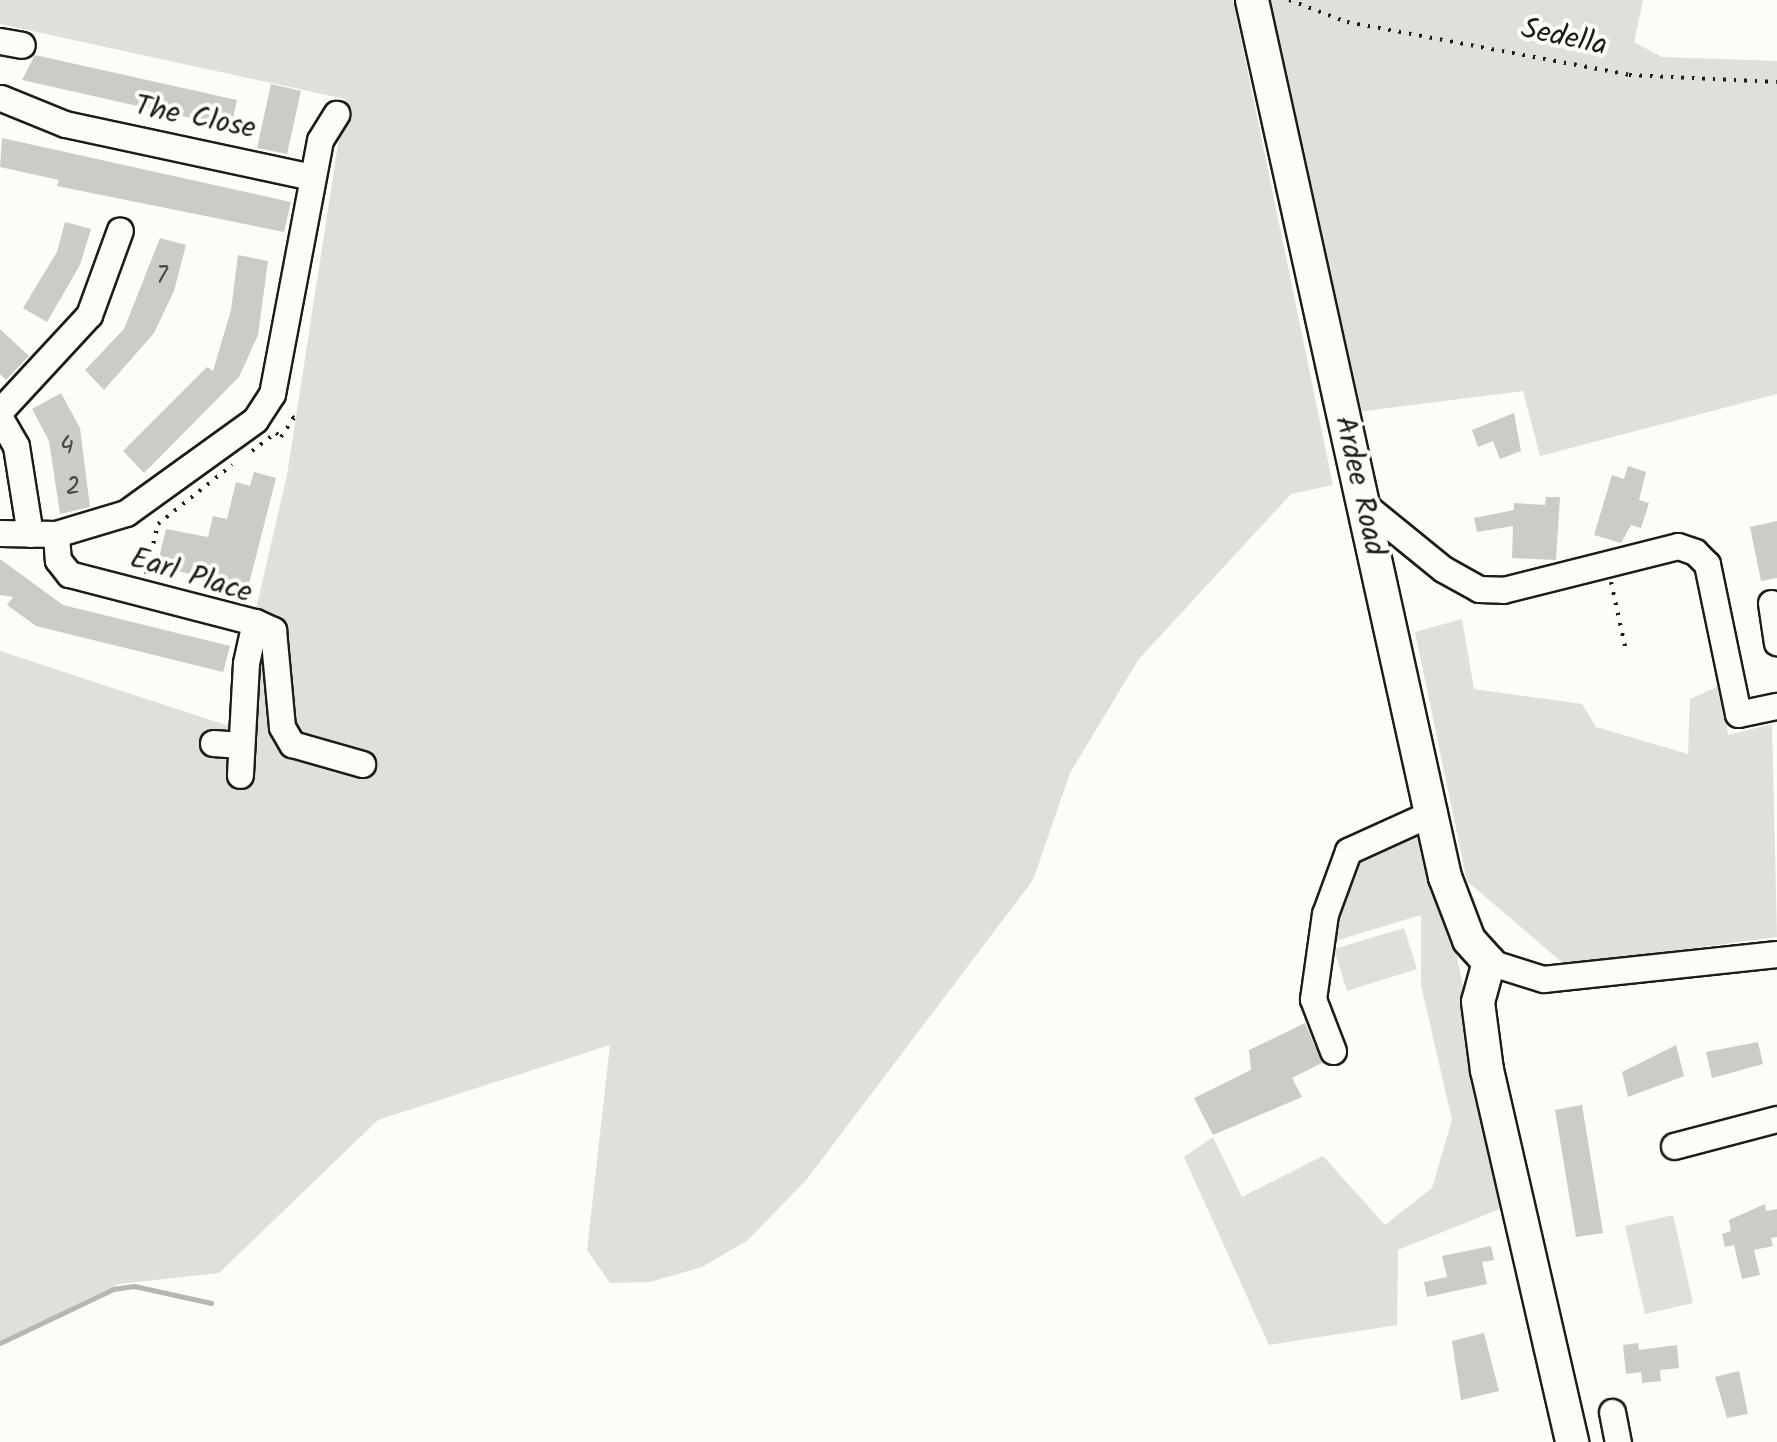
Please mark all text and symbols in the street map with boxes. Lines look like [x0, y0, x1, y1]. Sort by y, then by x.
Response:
street label: Sedella [1518, 11, 1610, 65]
street label: The Close [131, 89, 259, 147]
house number: 7 [156, 261, 168, 291]
street label: Ardee Road [1325, 413, 1393, 559]
house number: 4 [60, 431, 74, 461]
house number: 2 [66, 472, 80, 502]
street label: Earl Place [126, 540, 256, 612]

